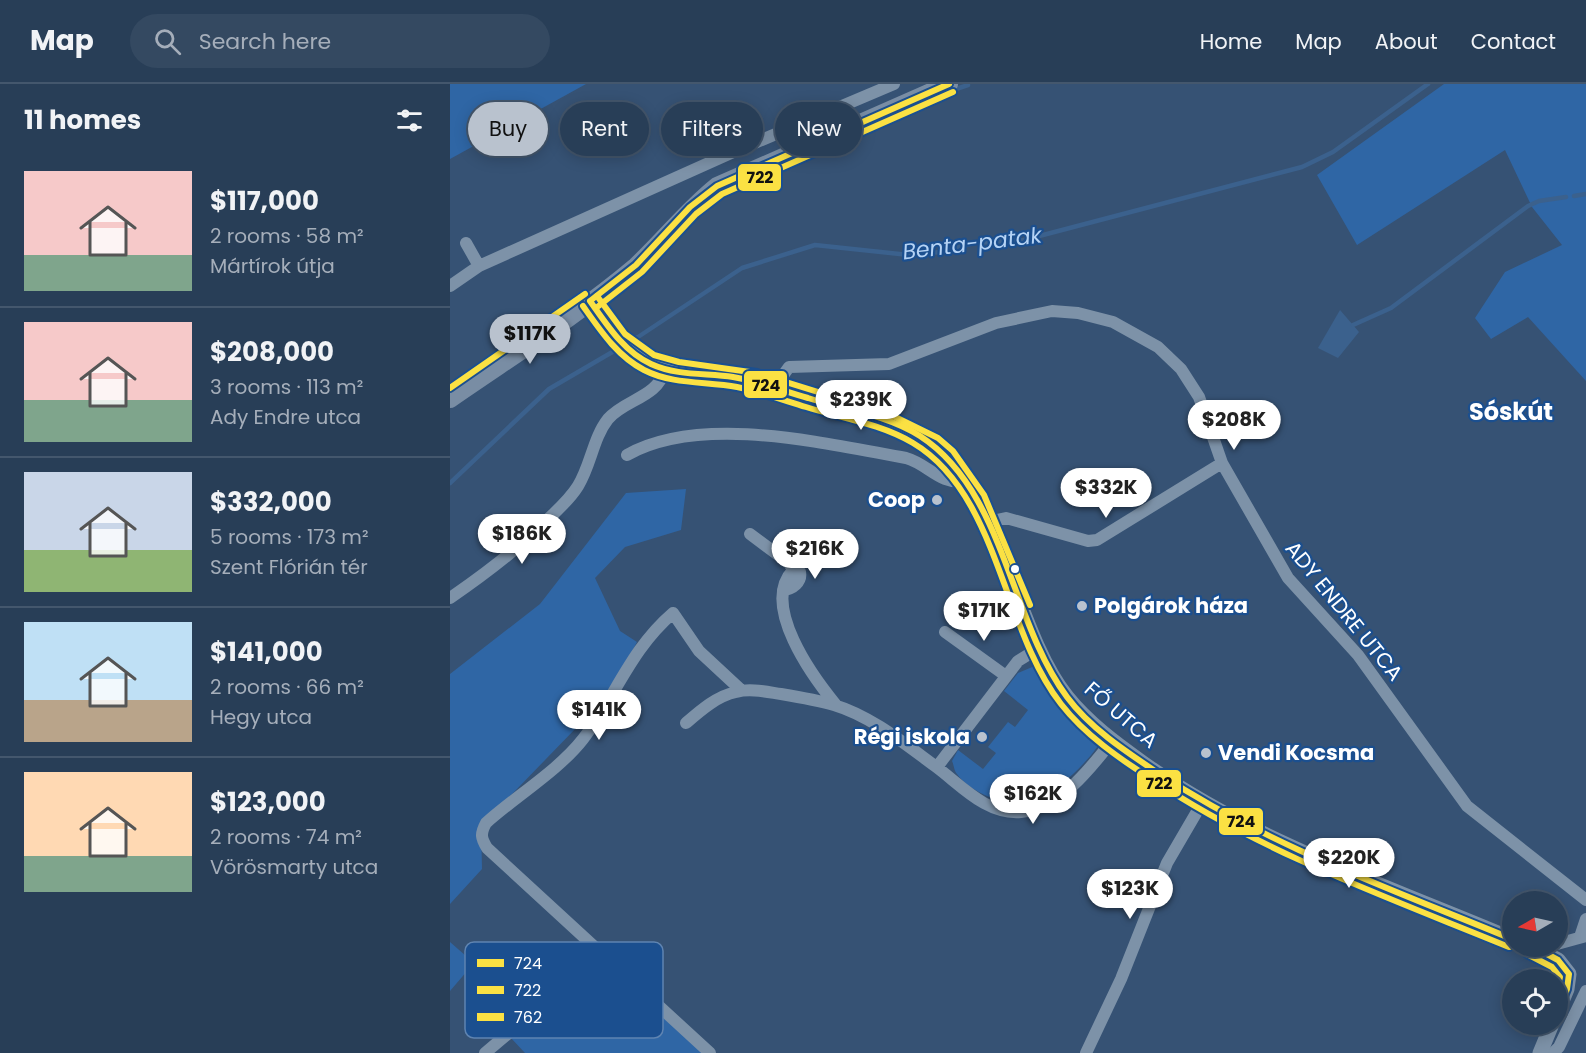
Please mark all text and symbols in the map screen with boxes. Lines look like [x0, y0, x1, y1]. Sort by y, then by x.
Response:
search box [130, 14, 550, 68]
text: Map [30, 21, 94, 60]
icon: search [151, 25, 184, 58]
text: Search here [199, 26, 331, 57]
text: Home [1200, 27, 1262, 56]
text: Map [1295, 27, 1342, 56]
text: About [1375, 27, 1438, 56]
text: Contact [1471, 27, 1556, 56]
text: 11 homes [24, 102, 141, 138]
chip: Buy [468, 102, 548, 156]
chip: Rent [560, 102, 649, 156]
chip: Filters [661, 102, 763, 156]
chip: New [775, 102, 862, 156]
icon: filters [393, 104, 426, 137]
line badge: 722 [737, 163, 782, 192]
text: 722 [747, 166, 773, 189]
text: $117,000 [210, 183, 319, 219]
icon: home [72, 195, 144, 267]
water label: Benta-patak [901, 219, 1045, 267]
text: 2 rooms · 58 m² [210, 222, 364, 250]
text: Mártírok útja [210, 252, 335, 280]
pin: $117K [488, 314, 572, 365]
text: $117K [504, 319, 556, 347]
text: $208,000 [210, 334, 334, 370]
icon: home [72, 346, 144, 418]
line badge: 724 [743, 370, 788, 399]
text: 3 rooms · 113 m² [210, 373, 363, 401]
text: 724 [752, 374, 780, 397]
pin: $239K [819, 380, 903, 431]
text: $239K [830, 385, 892, 413]
district label: Sóskút [1469, 395, 1553, 428]
pin: $208K [1192, 400, 1276, 451]
text: Ady Endre utca [210, 403, 361, 431]
text: $208K [1202, 405, 1266, 433]
pin: $332K [1064, 468, 1148, 519]
text: $332K [1075, 473, 1137, 501]
text: $332,000 [210, 484, 332, 520]
place label: Coop [868, 485, 925, 514]
marker: Coop [930, 493, 944, 507]
icon: home [72, 496, 144, 568]
pin: $186K [480, 514, 564, 565]
text: $186K [492, 519, 552, 547]
text: 5 rooms · 173 m² [210, 523, 369, 551]
pin: $216K [773, 529, 857, 580]
text: $216K [786, 534, 844, 562]
street label: ADY ENDRE UTCA [1279, 535, 1410, 687]
text: Szent Flórián tér [210, 553, 368, 581]
unlabelled marker [1009, 563, 1021, 575]
pin: $171K [942, 591, 1026, 642]
place label: Polgárok háza [1094, 591, 1248, 620]
text: $171K [958, 596, 1010, 624]
marker: Polgárok háza [1075, 599, 1089, 613]
text: $141,000 [210, 634, 323, 670]
icon: home [72, 646, 144, 718]
text: 2 rooms · 66 m² [210, 673, 364, 701]
street label: FŐ UTCA [1078, 675, 1164, 755]
pin: $141K [557, 690, 641, 741]
text: $141K [571, 695, 627, 723]
text: Hegy utca [210, 703, 312, 731]
place label: Régi iskola [854, 722, 970, 751]
marker: Régi iskola [975, 730, 989, 744]
place label: Vendi Kocsma [1218, 738, 1374, 767]
marker: Vendi Kocsma [1199, 746, 1213, 760]
line badge: 722 [1136, 769, 1182, 798]
text: 722 [1146, 772, 1172, 795]
pin: $162K [991, 774, 1075, 825]
text: $162K [1004, 779, 1062, 807]
text: $123,000 [210, 784, 326, 820]
icon: home [72, 796, 144, 868]
line badge: 724 [1218, 807, 1264, 836]
text: 724 [1227, 810, 1255, 833]
text: 2 rooms · 74 m² [210, 823, 362, 851]
pin: $220K [1307, 838, 1391, 889]
text: $220K [1318, 843, 1380, 871]
text: Vörösmarty utca [210, 853, 378, 881]
pin: $123K [1088, 869, 1172, 920]
text: $123K [1101, 874, 1159, 902]
north arrow [1502, 891, 1568, 957]
map controls [1502, 891, 1568, 1035]
legend [465, 942, 663, 1038]
text: 724 [514, 952, 542, 975]
button: locate [1502, 969, 1568, 1035]
text: 722 [514, 979, 541, 1002]
text: 762 [514, 1006, 542, 1029]

